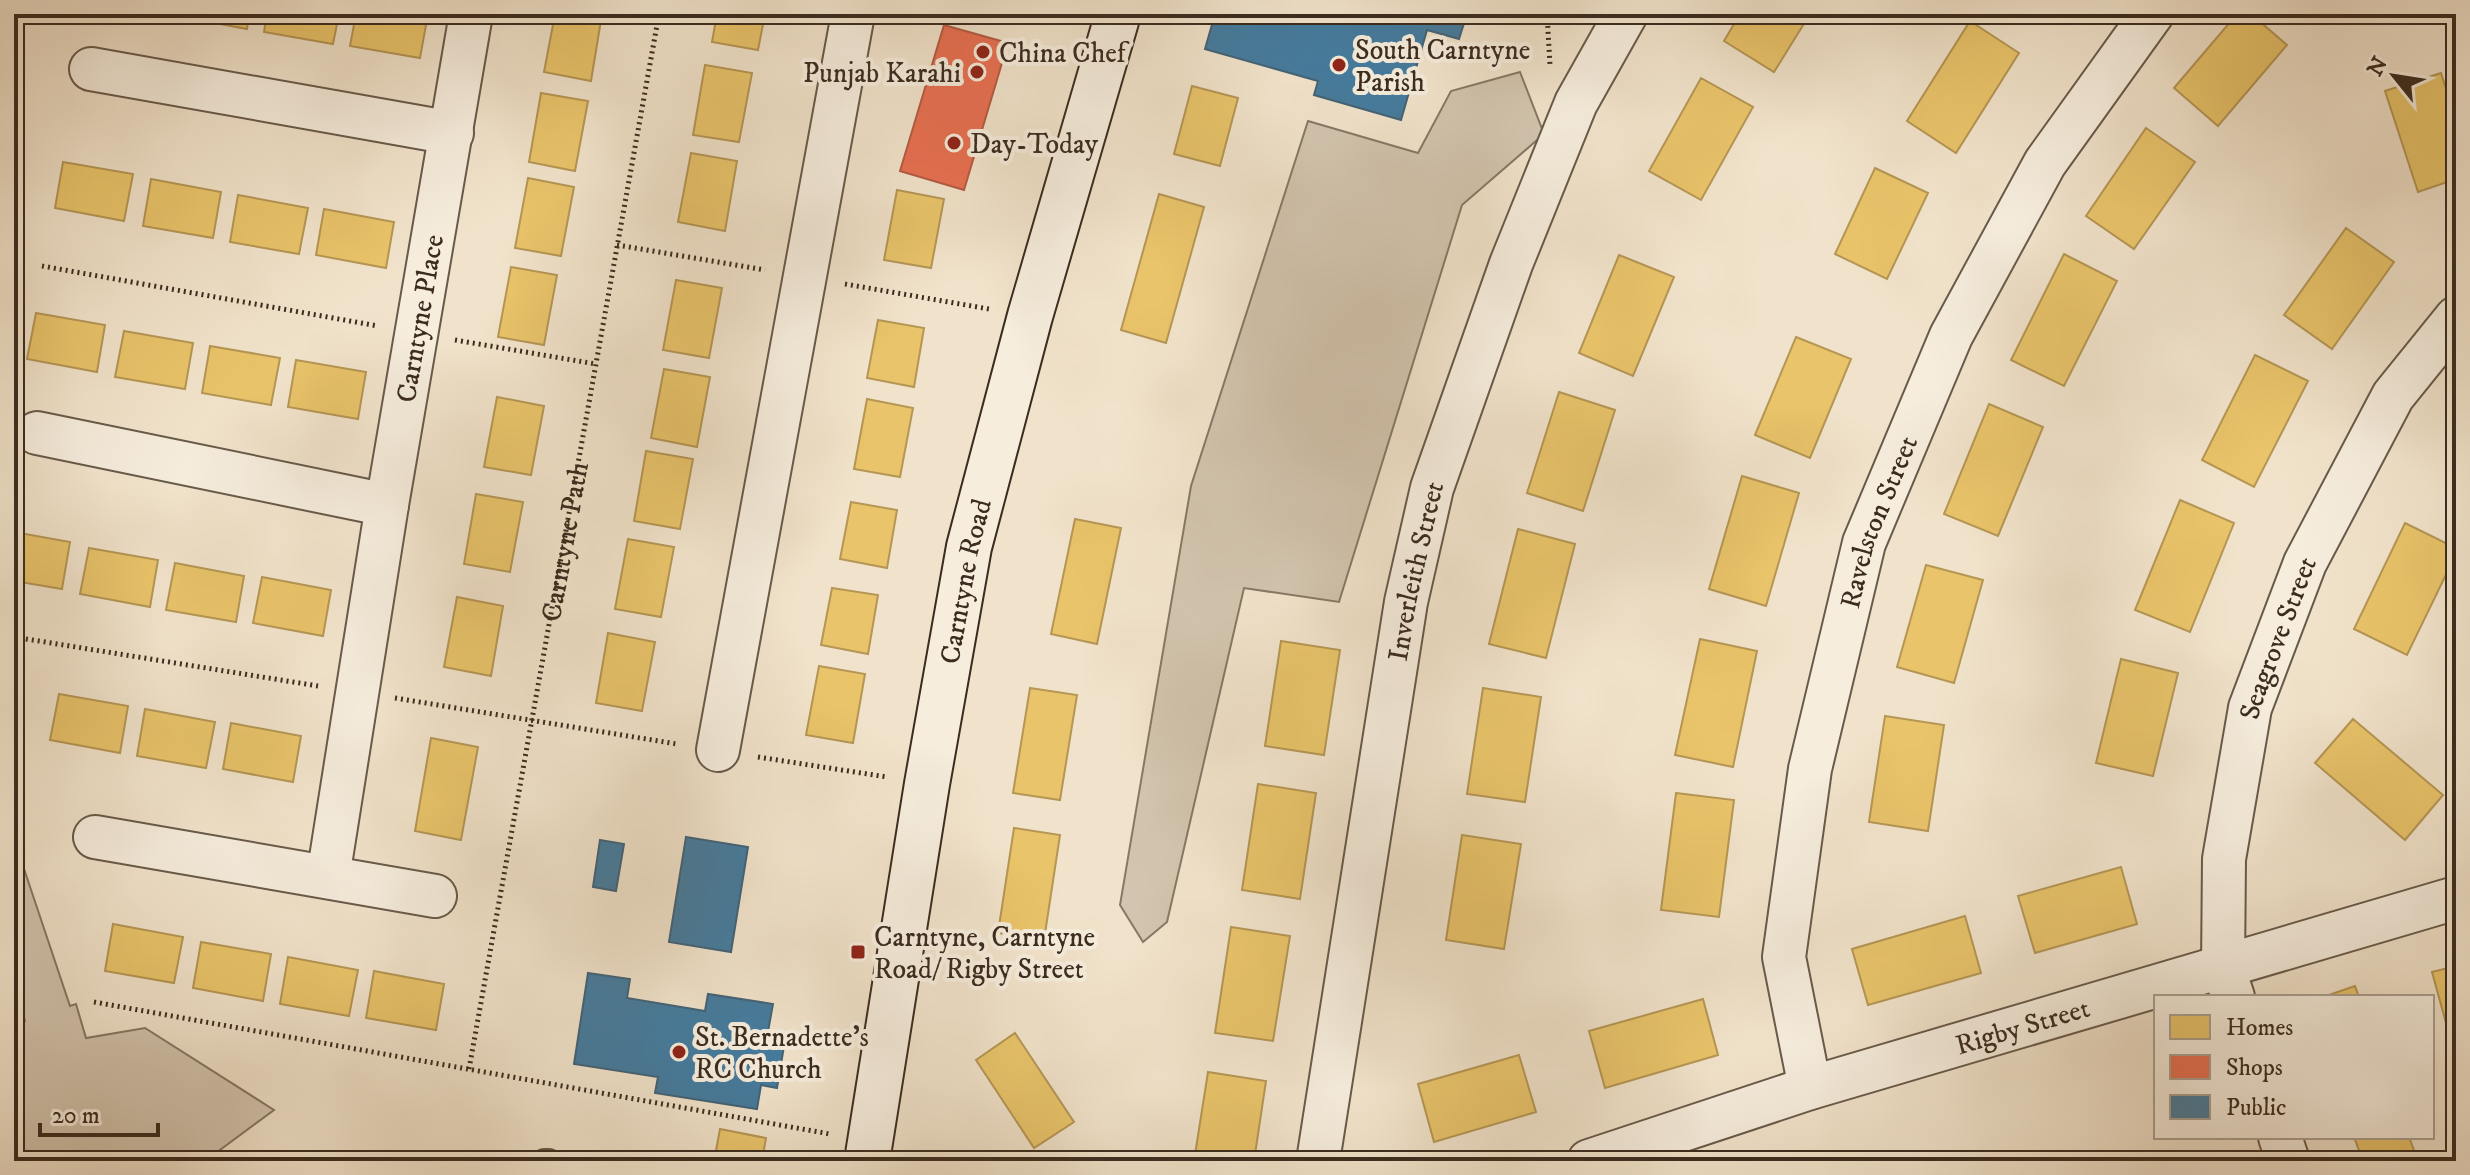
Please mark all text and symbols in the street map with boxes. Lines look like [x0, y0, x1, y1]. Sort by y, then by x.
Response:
place label: South Carntyne Parish [1355, 33, 1530, 100]
place label: China Chef [999, 36, 1130, 71]
north arrow [2354, 36, 2434, 116]
marker: China Chef [974, 43, 992, 61]
text: N [2362, 52, 2394, 81]
place label: Punjab Karahi [803, 56, 961, 91]
marker: South Carntyne Parish [1330, 56, 1348, 74]
marker: Punjab Karahi [968, 63, 986, 81]
place label: Day-Today [970, 127, 1099, 162]
marker: Day-Today [945, 134, 963, 152]
street label: Carntyne Place [389, 232, 452, 405]
street label: Ravelston Street [1833, 431, 1926, 612]
street label: Carntyne Path [534, 459, 597, 624]
street label: Inverleith Street [1381, 476, 1452, 664]
street label: Carntyne Road [933, 495, 1000, 667]
street label: Seagrove Street [2232, 550, 2325, 722]
place label: Carntyne, Carntyne Road/ Rigby Street [874, 920, 1095, 987]
marker: Carntyne, Carntyne Road/ Rigby Street [849, 943, 867, 961]
street label: Rigby Street [1951, 991, 2094, 1063]
legend [2154, 995, 2434, 1139]
text: Homes [2226, 1013, 2293, 1043]
place label: St. Bernadette's RC Church [695, 1020, 869, 1087]
marker: St. Bernadette's RC Church [670, 1043, 688, 1061]
text: Shops [2226, 1053, 2283, 1083]
scale bar [40, 1087, 158, 1137]
text: Public [2226, 1093, 2286, 1123]
text: 20 m [52, 1101, 100, 1131]

